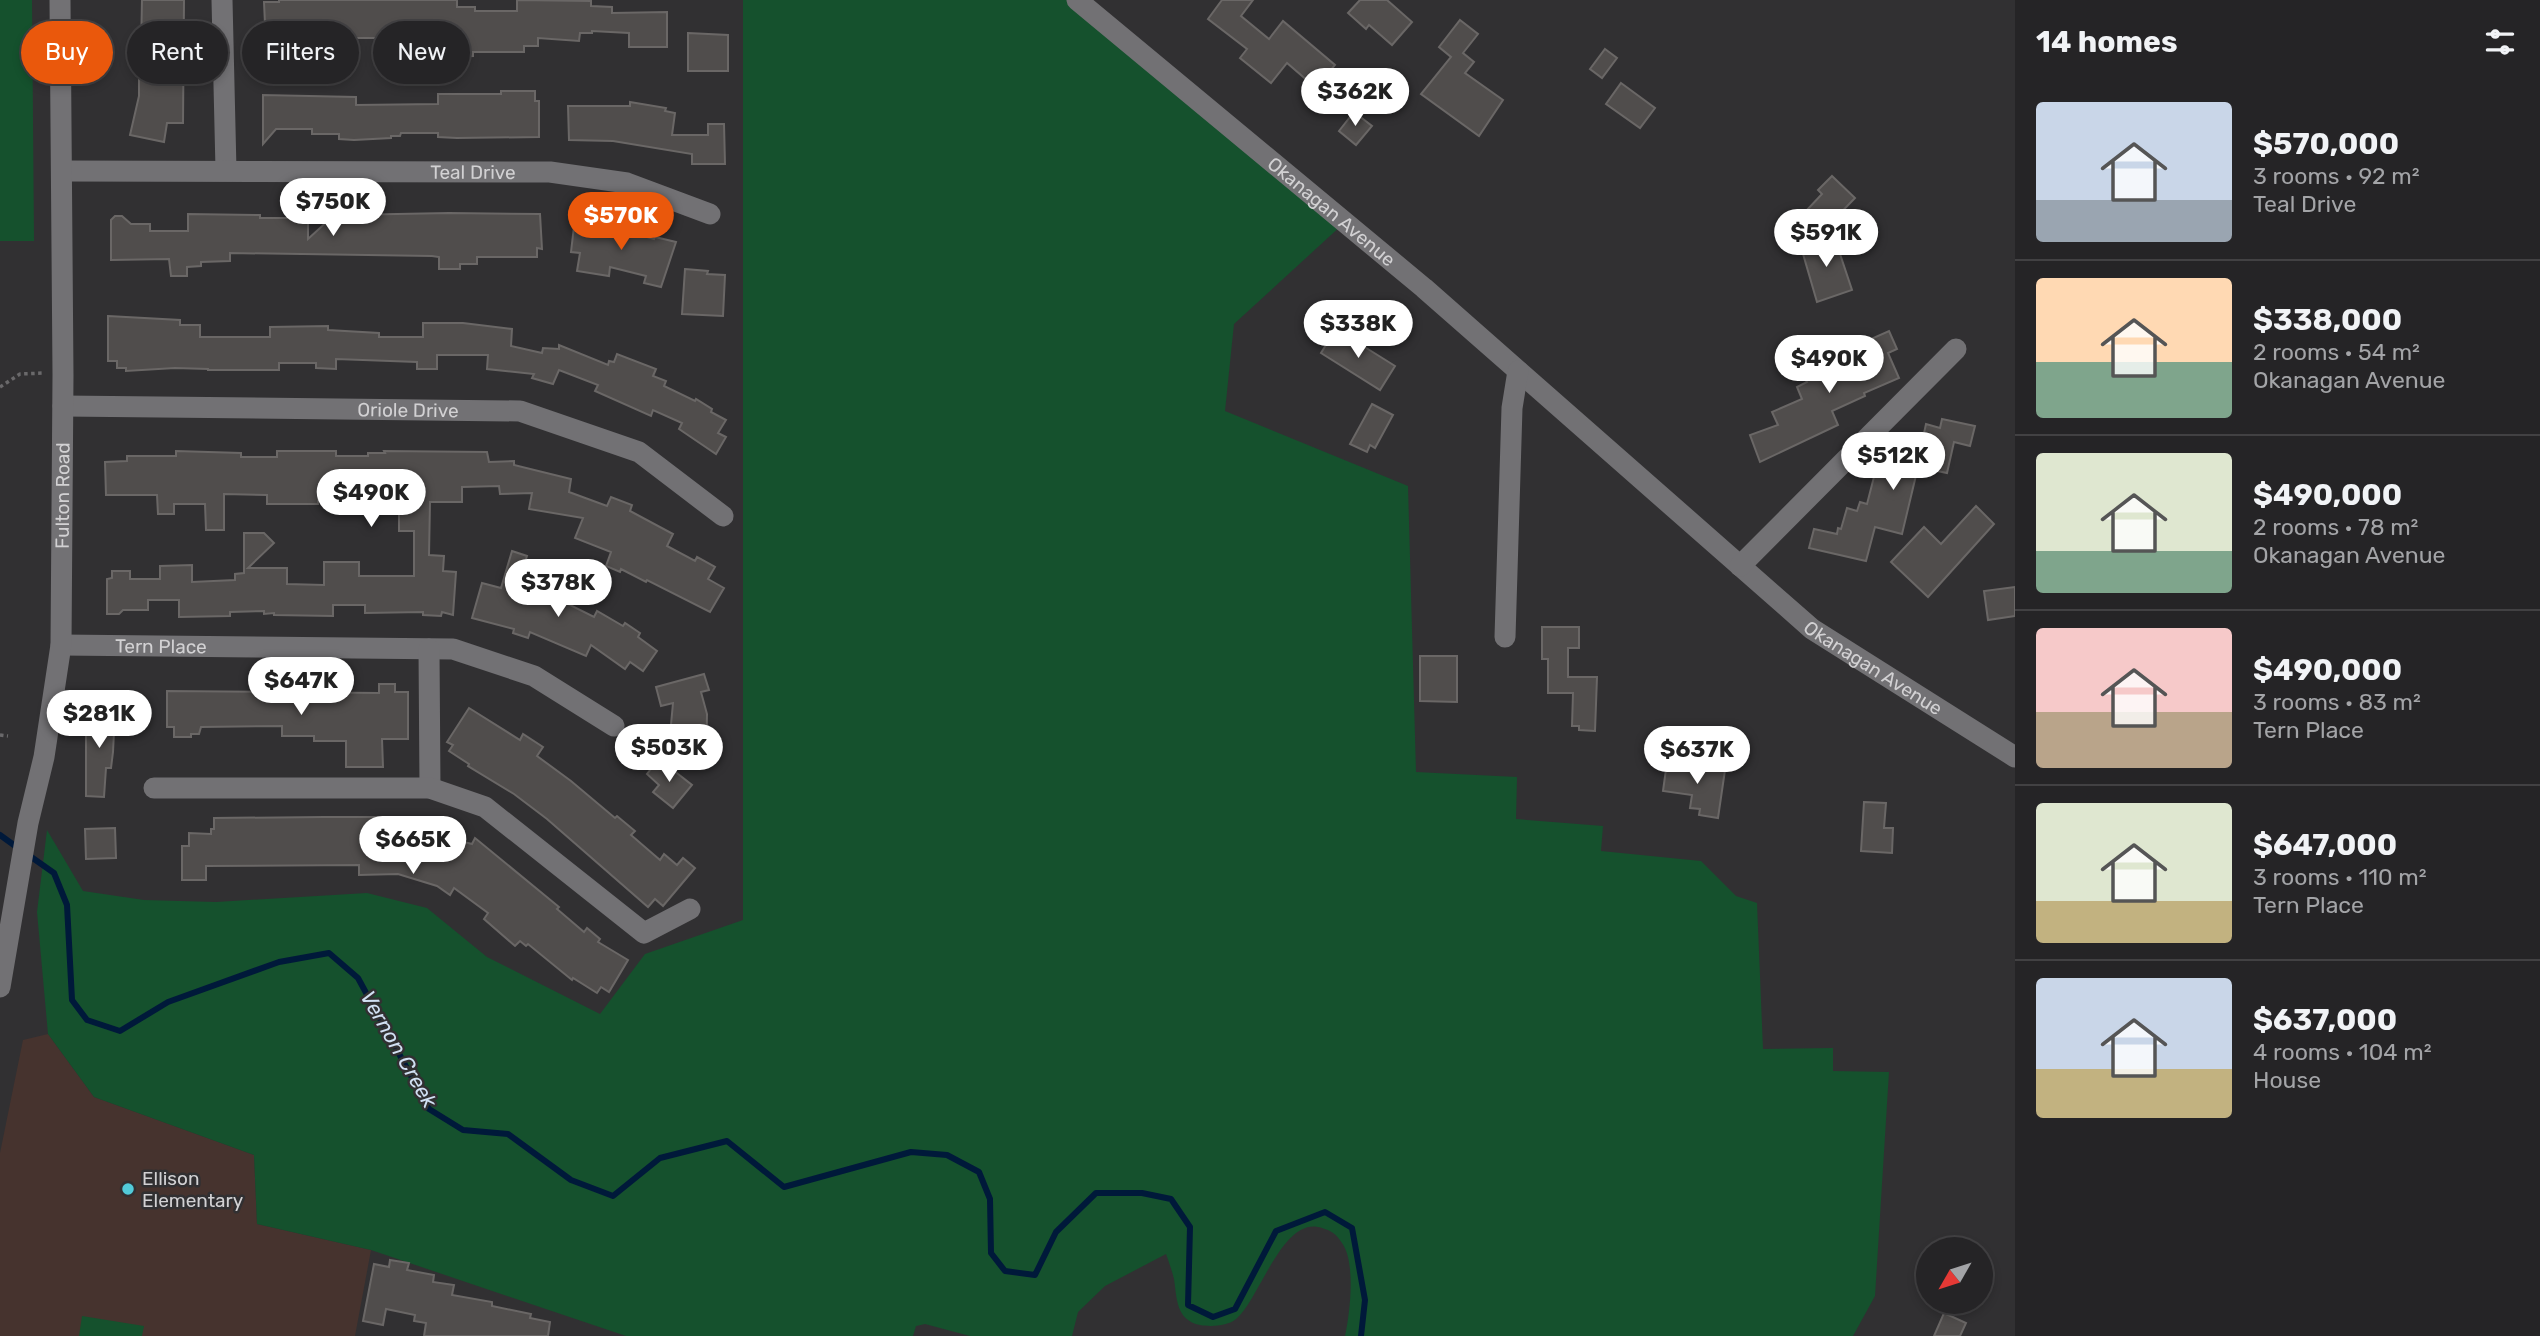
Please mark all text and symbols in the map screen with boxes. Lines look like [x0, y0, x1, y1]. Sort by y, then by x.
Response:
chip: Buy [21, 21, 113, 84]
chip: Rent [127, 21, 228, 84]
chip: Filters [242, 21, 359, 84]
chip: New [373, 21, 470, 84]
icon: filters [2481, 23, 2519, 61]
text: 14 homes [2036, 24, 2178, 60]
pin: $362K [1306, 68, 1404, 128]
text: $362K [1317, 77, 1393, 105]
text: $570,000 [2253, 126, 2399, 162]
icon: home [2092, 130, 2176, 214]
street label: Okanagan Avenue [1263, 152, 1400, 271]
street label: Teal Drive [430, 160, 516, 183]
text: 3 rooms · 92 m² [2253, 162, 2419, 190]
pin: $750K [284, 178, 382, 238]
text: $750K [296, 187, 370, 215]
text: Teal Drive [2253, 190, 2356, 218]
pin: $570K [572, 192, 670, 252]
text: $570K [584, 201, 658, 229]
pin: $591K [1777, 210, 1875, 269]
text: $591K [1790, 218, 1862, 246]
pin: $338K [1309, 300, 1407, 360]
text: $338,000 [2253, 302, 2402, 338]
icon: home [2092, 306, 2176, 390]
text: $338K [1320, 309, 1396, 337]
pin: $490K [1780, 336, 1878, 395]
text: 2 rooms · 54 m² [2253, 338, 2420, 366]
text: $490K [1791, 344, 1867, 372]
text: Okanagan Avenue [2253, 366, 2445, 394]
street label: Oriole Drive [357, 398, 459, 422]
pin: $512K [1844, 433, 1942, 492]
text: $512K [1857, 441, 1929, 469]
street label: Fulton Road [50, 442, 74, 549]
pin: $490K [322, 470, 420, 529]
text: $490,000 [2253, 477, 2402, 513]
text: $490K [333, 478, 409, 506]
icon: home [2092, 481, 2176, 565]
text: 2 rooms · 78 m² [2253, 513, 2418, 541]
text: Okanagan Avenue [2253, 541, 2445, 569]
pin: $378K [509, 560, 607, 619]
text: $378K [521, 568, 595, 596]
street label: Okanagan Avenue [1799, 616, 1947, 720]
street label: Tern Place [115, 634, 207, 658]
text: $490,000 [2253, 652, 2402, 688]
icon: home [2092, 656, 2176, 740]
pin: $647K [252, 658, 350, 717]
text: $647K [264, 666, 338, 694]
text: 3 rooms · 83 m² [2253, 688, 2421, 716]
pin: $281K [50, 690, 148, 750]
text: $281K [63, 699, 135, 727]
text: Tern Place [2253, 716, 2364, 744]
pin: $503K [620, 724, 718, 784]
pin: $637K [1648, 726, 1746, 786]
text: $503K [631, 733, 707, 761]
text: $637K [1660, 735, 1734, 763]
pin: $665K [364, 816, 462, 876]
text: $665K [375, 825, 451, 853]
text: $647,000 [2253, 827, 2397, 863]
icon: home [2092, 831, 2176, 915]
text: 3 rooms · 110 m² [2253, 863, 2427, 891]
text: Tern Place [2253, 891, 2364, 919]
water label: Vernon Creek [355, 986, 443, 1113]
text: $637,000 [2253, 1002, 2397, 1038]
icon: home [2092, 1006, 2176, 1090]
text: 4 rooms · 104 m² [2253, 1038, 2432, 1066]
text: House [2253, 1066, 2321, 1094]
place label: Ellison Elementary [142, 1167, 243, 1212]
marker: Ellison Elementary [120, 1181, 136, 1197]
north arrow [1916, 1237, 1993, 1314]
map controls [1916, 1237, 1993, 1314]

